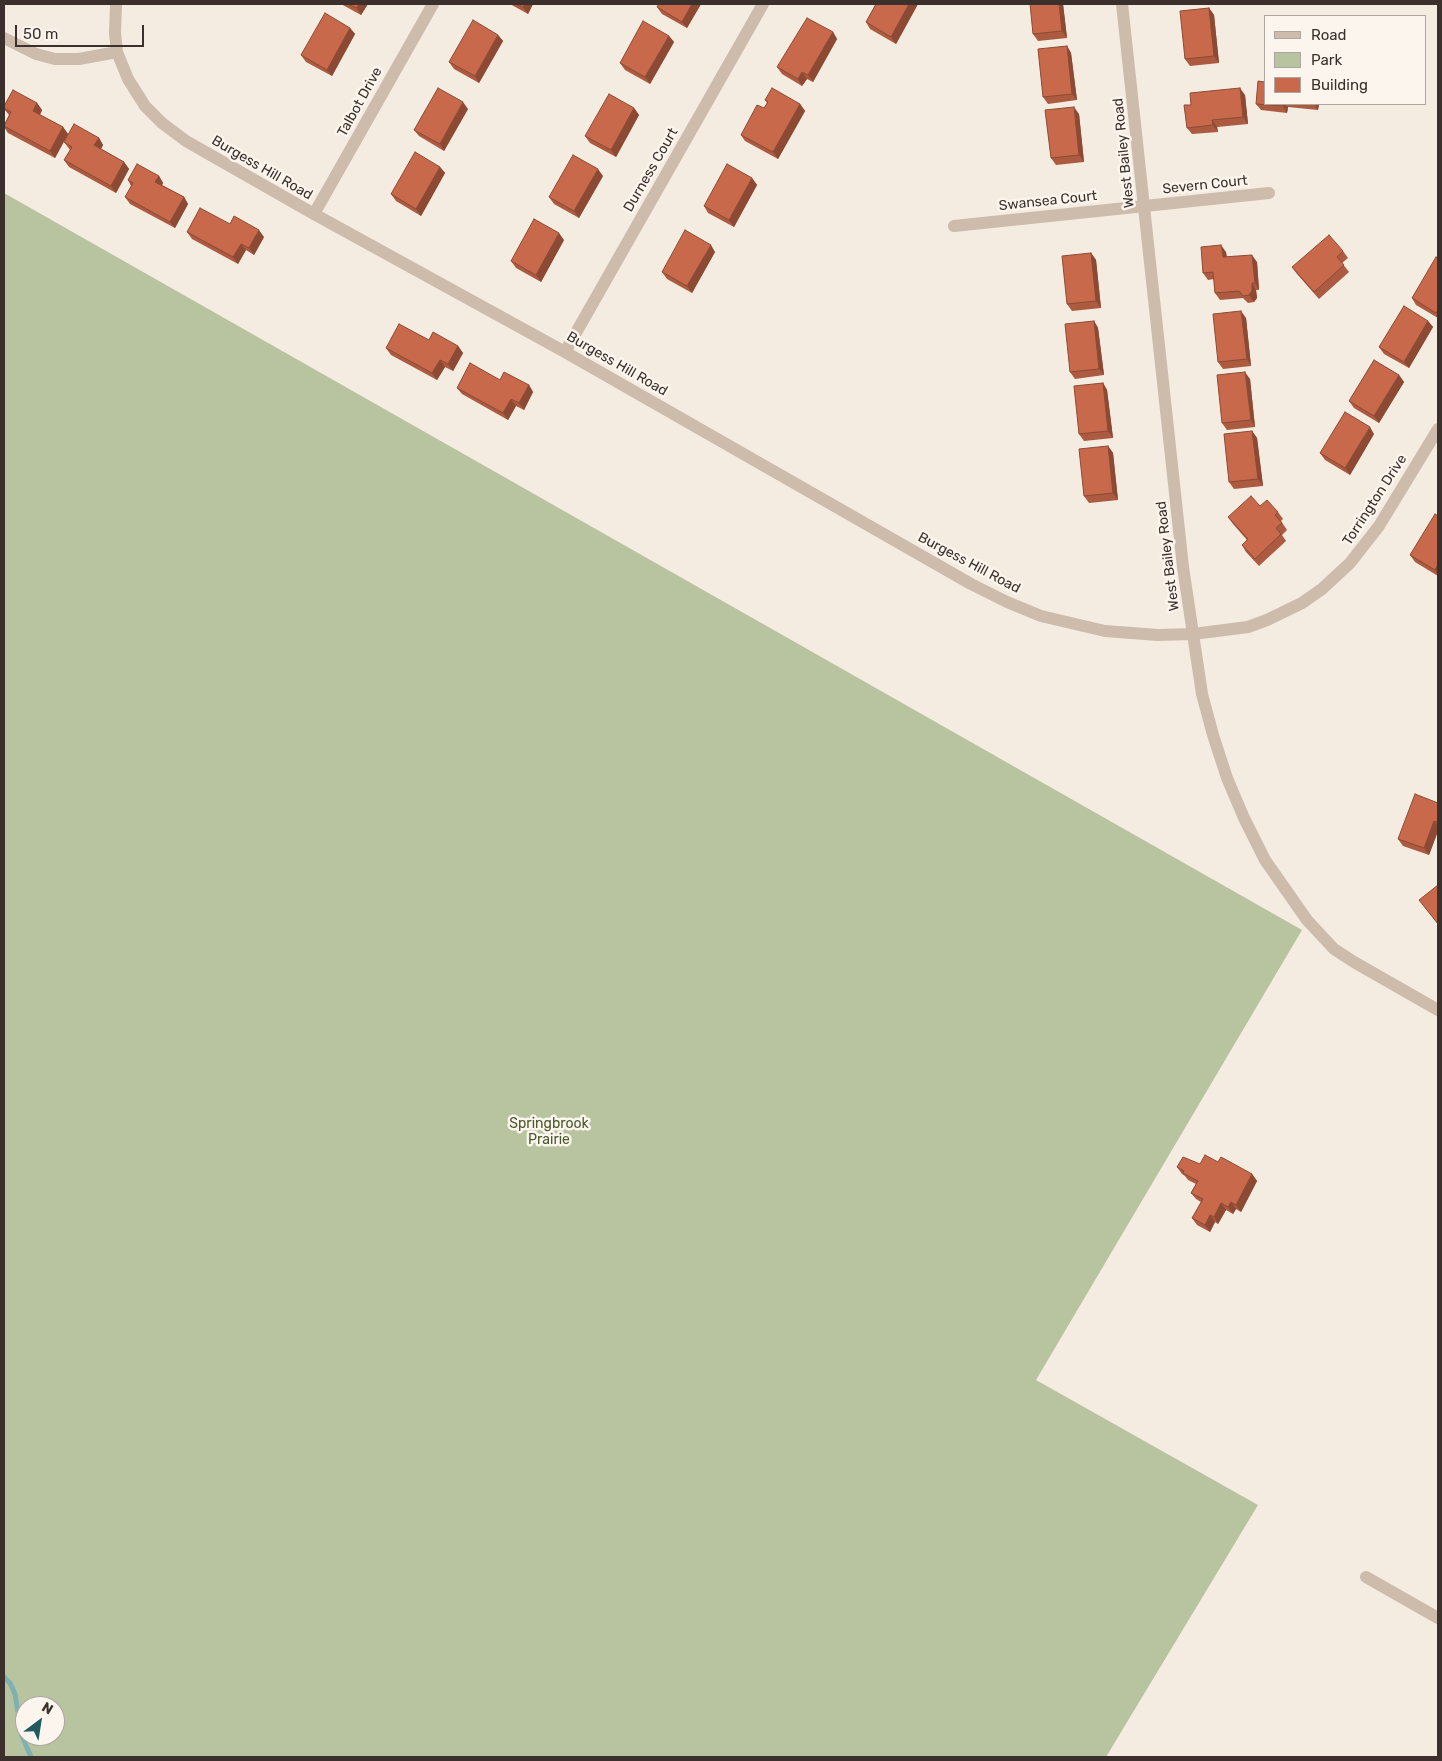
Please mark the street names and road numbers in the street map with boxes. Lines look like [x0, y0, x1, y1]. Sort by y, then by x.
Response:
street label: Talbot Drive [334, 64, 386, 140]
street label: West Bailey Road [1110, 97, 1138, 209]
street label: Durness Court [620, 125, 682, 215]
street label: Burgess Hill Road [209, 132, 315, 204]
street label: Severn Court [1162, 172, 1248, 198]
street label: Swansea Court [998, 187, 1098, 215]
street label: Burgess Hill Road [564, 328, 670, 400]
street label: Torrington Drive [1339, 451, 1411, 549]
street label: West Bailey Road [1153, 500, 1183, 612]
street label: Burgess Hill Road [915, 529, 1023, 597]

